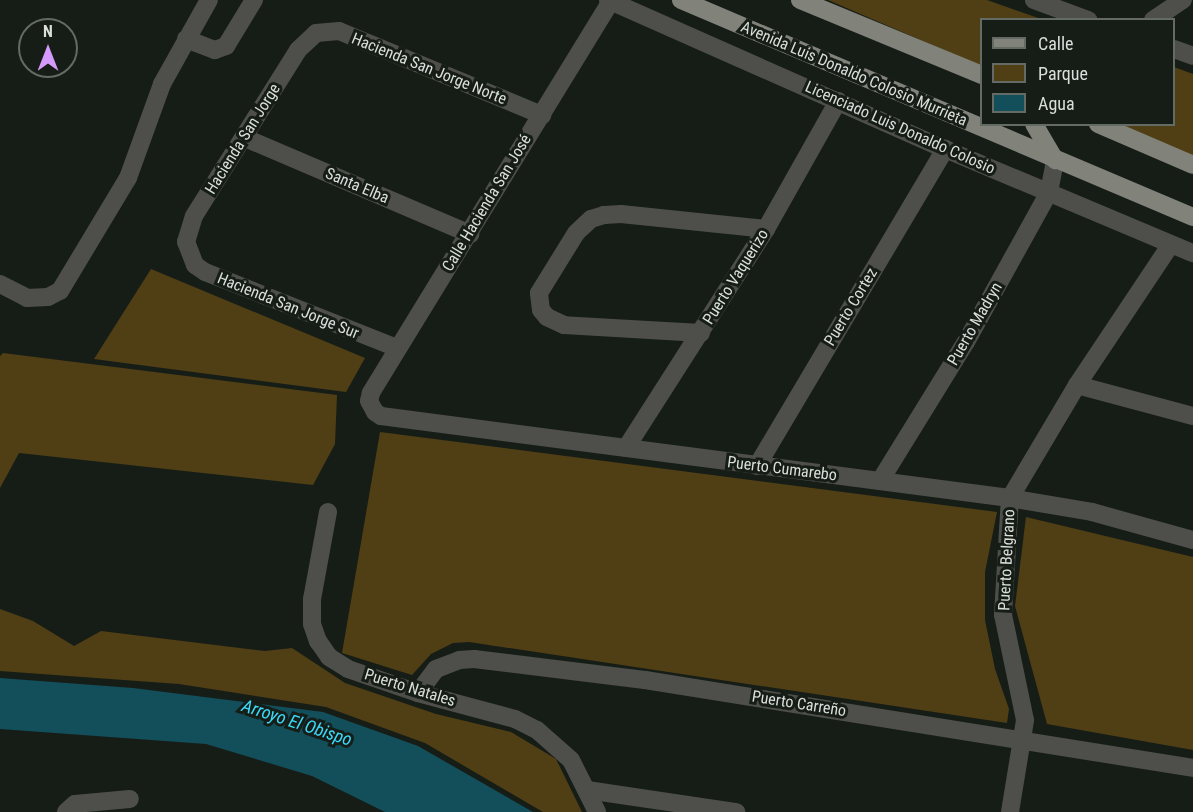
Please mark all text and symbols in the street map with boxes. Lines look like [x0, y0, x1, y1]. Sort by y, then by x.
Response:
north arrow [18, 18, 78, 78]
street label: Avenida Luis Donaldo Colosio Murrieta [738, 18, 970, 130]
legend [980, 18, 1175, 126]
text: N [43, 22, 53, 41]
street label: Hacienda San Jorge Norte [349, 29, 509, 109]
text: Calle [1038, 33, 1074, 54]
text: Parque [1038, 63, 1088, 84]
street label: Licenciado Luis Donaldo Colosio [802, 77, 998, 179]
street label: Hacienda San Jorge [201, 80, 285, 198]
text: Agua [1038, 93, 1075, 114]
street label: Calle Hacienda San José [439, 131, 535, 275]
street label: Santa Elba [322, 164, 392, 208]
street label: Puerto Vaquerizo [699, 226, 773, 328]
street label: Puerto Cortez [820, 265, 882, 349]
street label: Hacienda San Jorge Sur [214, 269, 362, 343]
street label: Puerto Madryn [943, 279, 1007, 369]
street label: Puerto Cumarebo [726, 453, 838, 485]
street label: Puerto Belgrano [995, 509, 1019, 611]
street label: Puerto Natales [362, 665, 458, 711]
street label: Puerto Carreño [750, 687, 848, 721]
water label: Arroyo El Obispo [239, 695, 355, 751]

